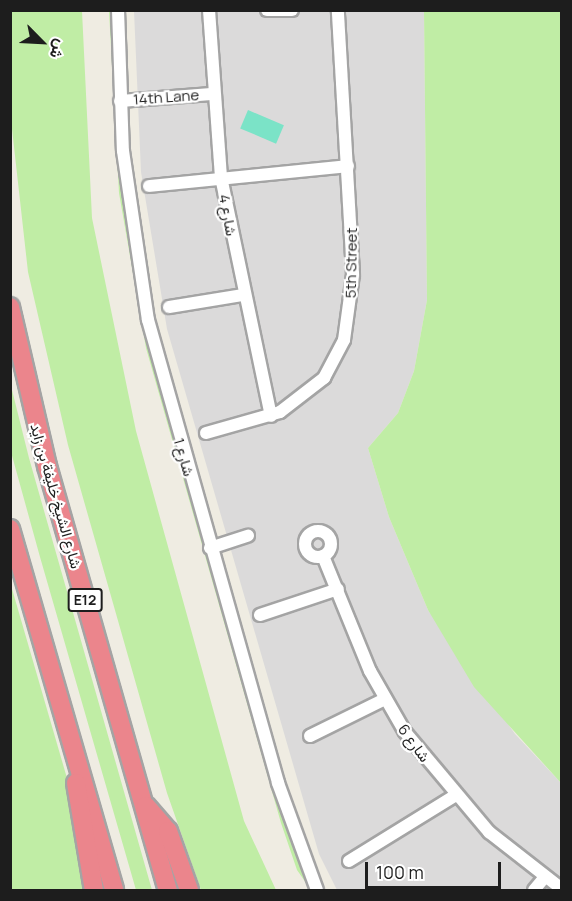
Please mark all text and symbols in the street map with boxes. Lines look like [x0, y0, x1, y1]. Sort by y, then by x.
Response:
north arrow [12, 12, 72, 72]
text: ش [44, 36, 72, 63]
street label: 14th Lane [132, 86, 200, 108]
street label: شارع 4 [215, 193, 241, 237]
street label: 5th Street [341, 228, 361, 298]
street label: شارع الشيخ خليفة بن زايد [27, 421, 85, 571]
street label: شارع 1 [170, 436, 198, 478]
road number: E12 [67, 589, 103, 611]
street label: شارع 6 [394, 721, 434, 765]
scale bar [368, 850, 504, 888]
text: 100 m [376, 860, 424, 884]

